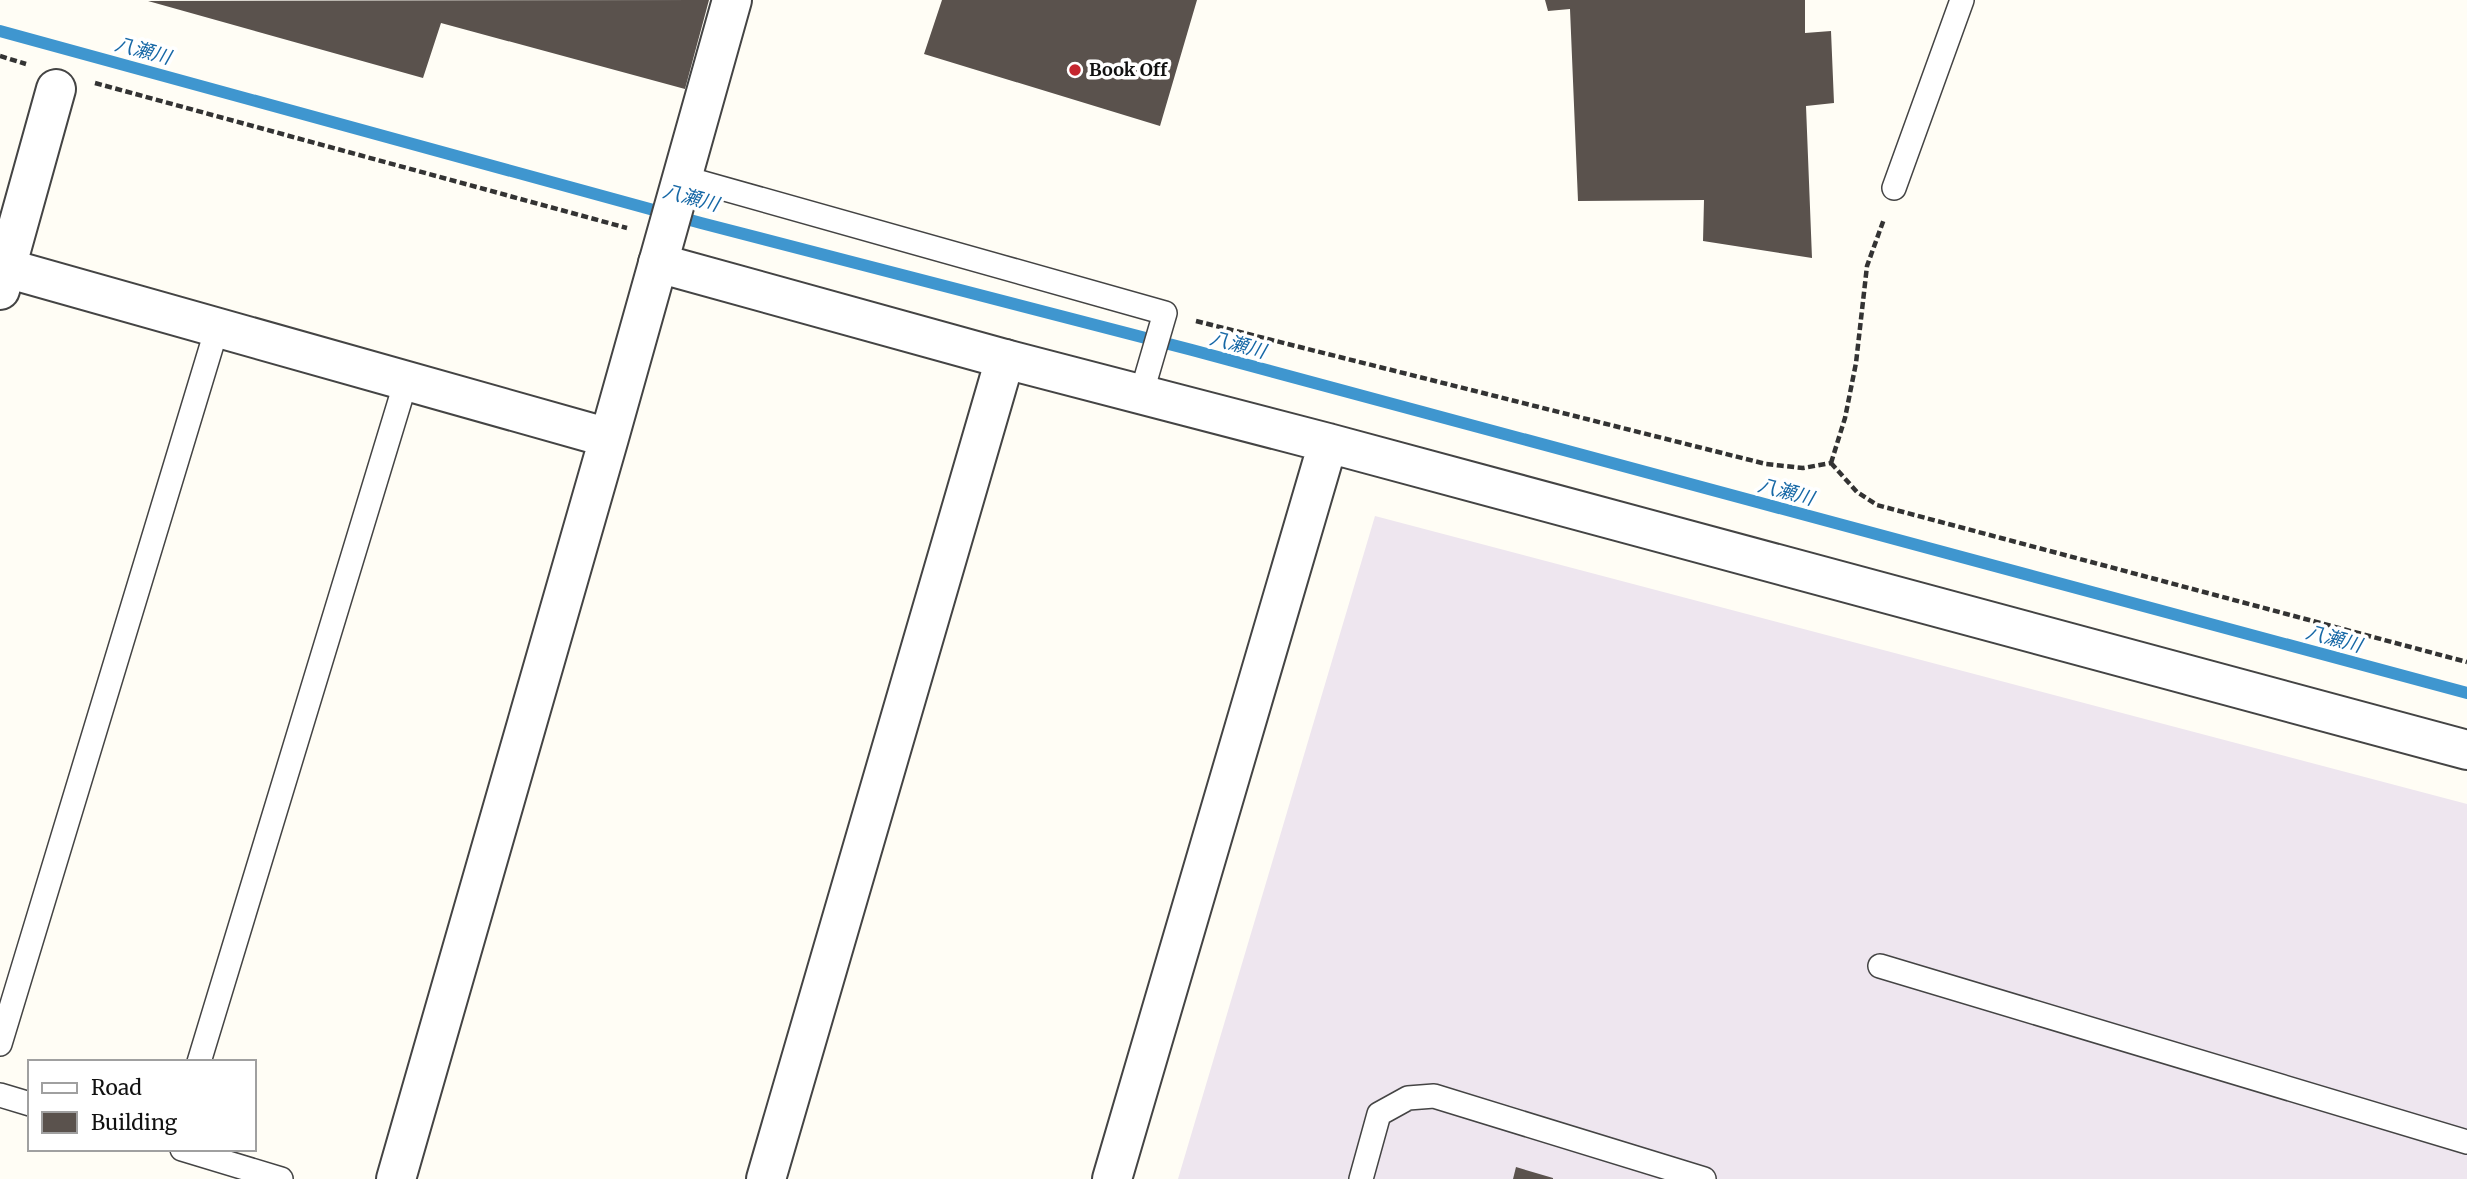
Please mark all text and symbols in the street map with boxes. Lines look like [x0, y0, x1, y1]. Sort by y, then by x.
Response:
water label: 八瀬川 [112, 31, 176, 69]
place label: Book Off [1089, 58, 1168, 81]
marker: Book Off [1067, 62, 1083, 78]
water label: 八瀬川 [660, 178, 724, 216]
water label: 八瀬川 [1207, 325, 1271, 363]
water label: 八瀬川 [1755, 472, 1819, 510]
water label: 八瀬川 [2303, 619, 2367, 657]
legend [28, 1060, 256, 1151]
text: Road [91, 1074, 142, 1101]
text: Building [91, 1109, 178, 1136]

